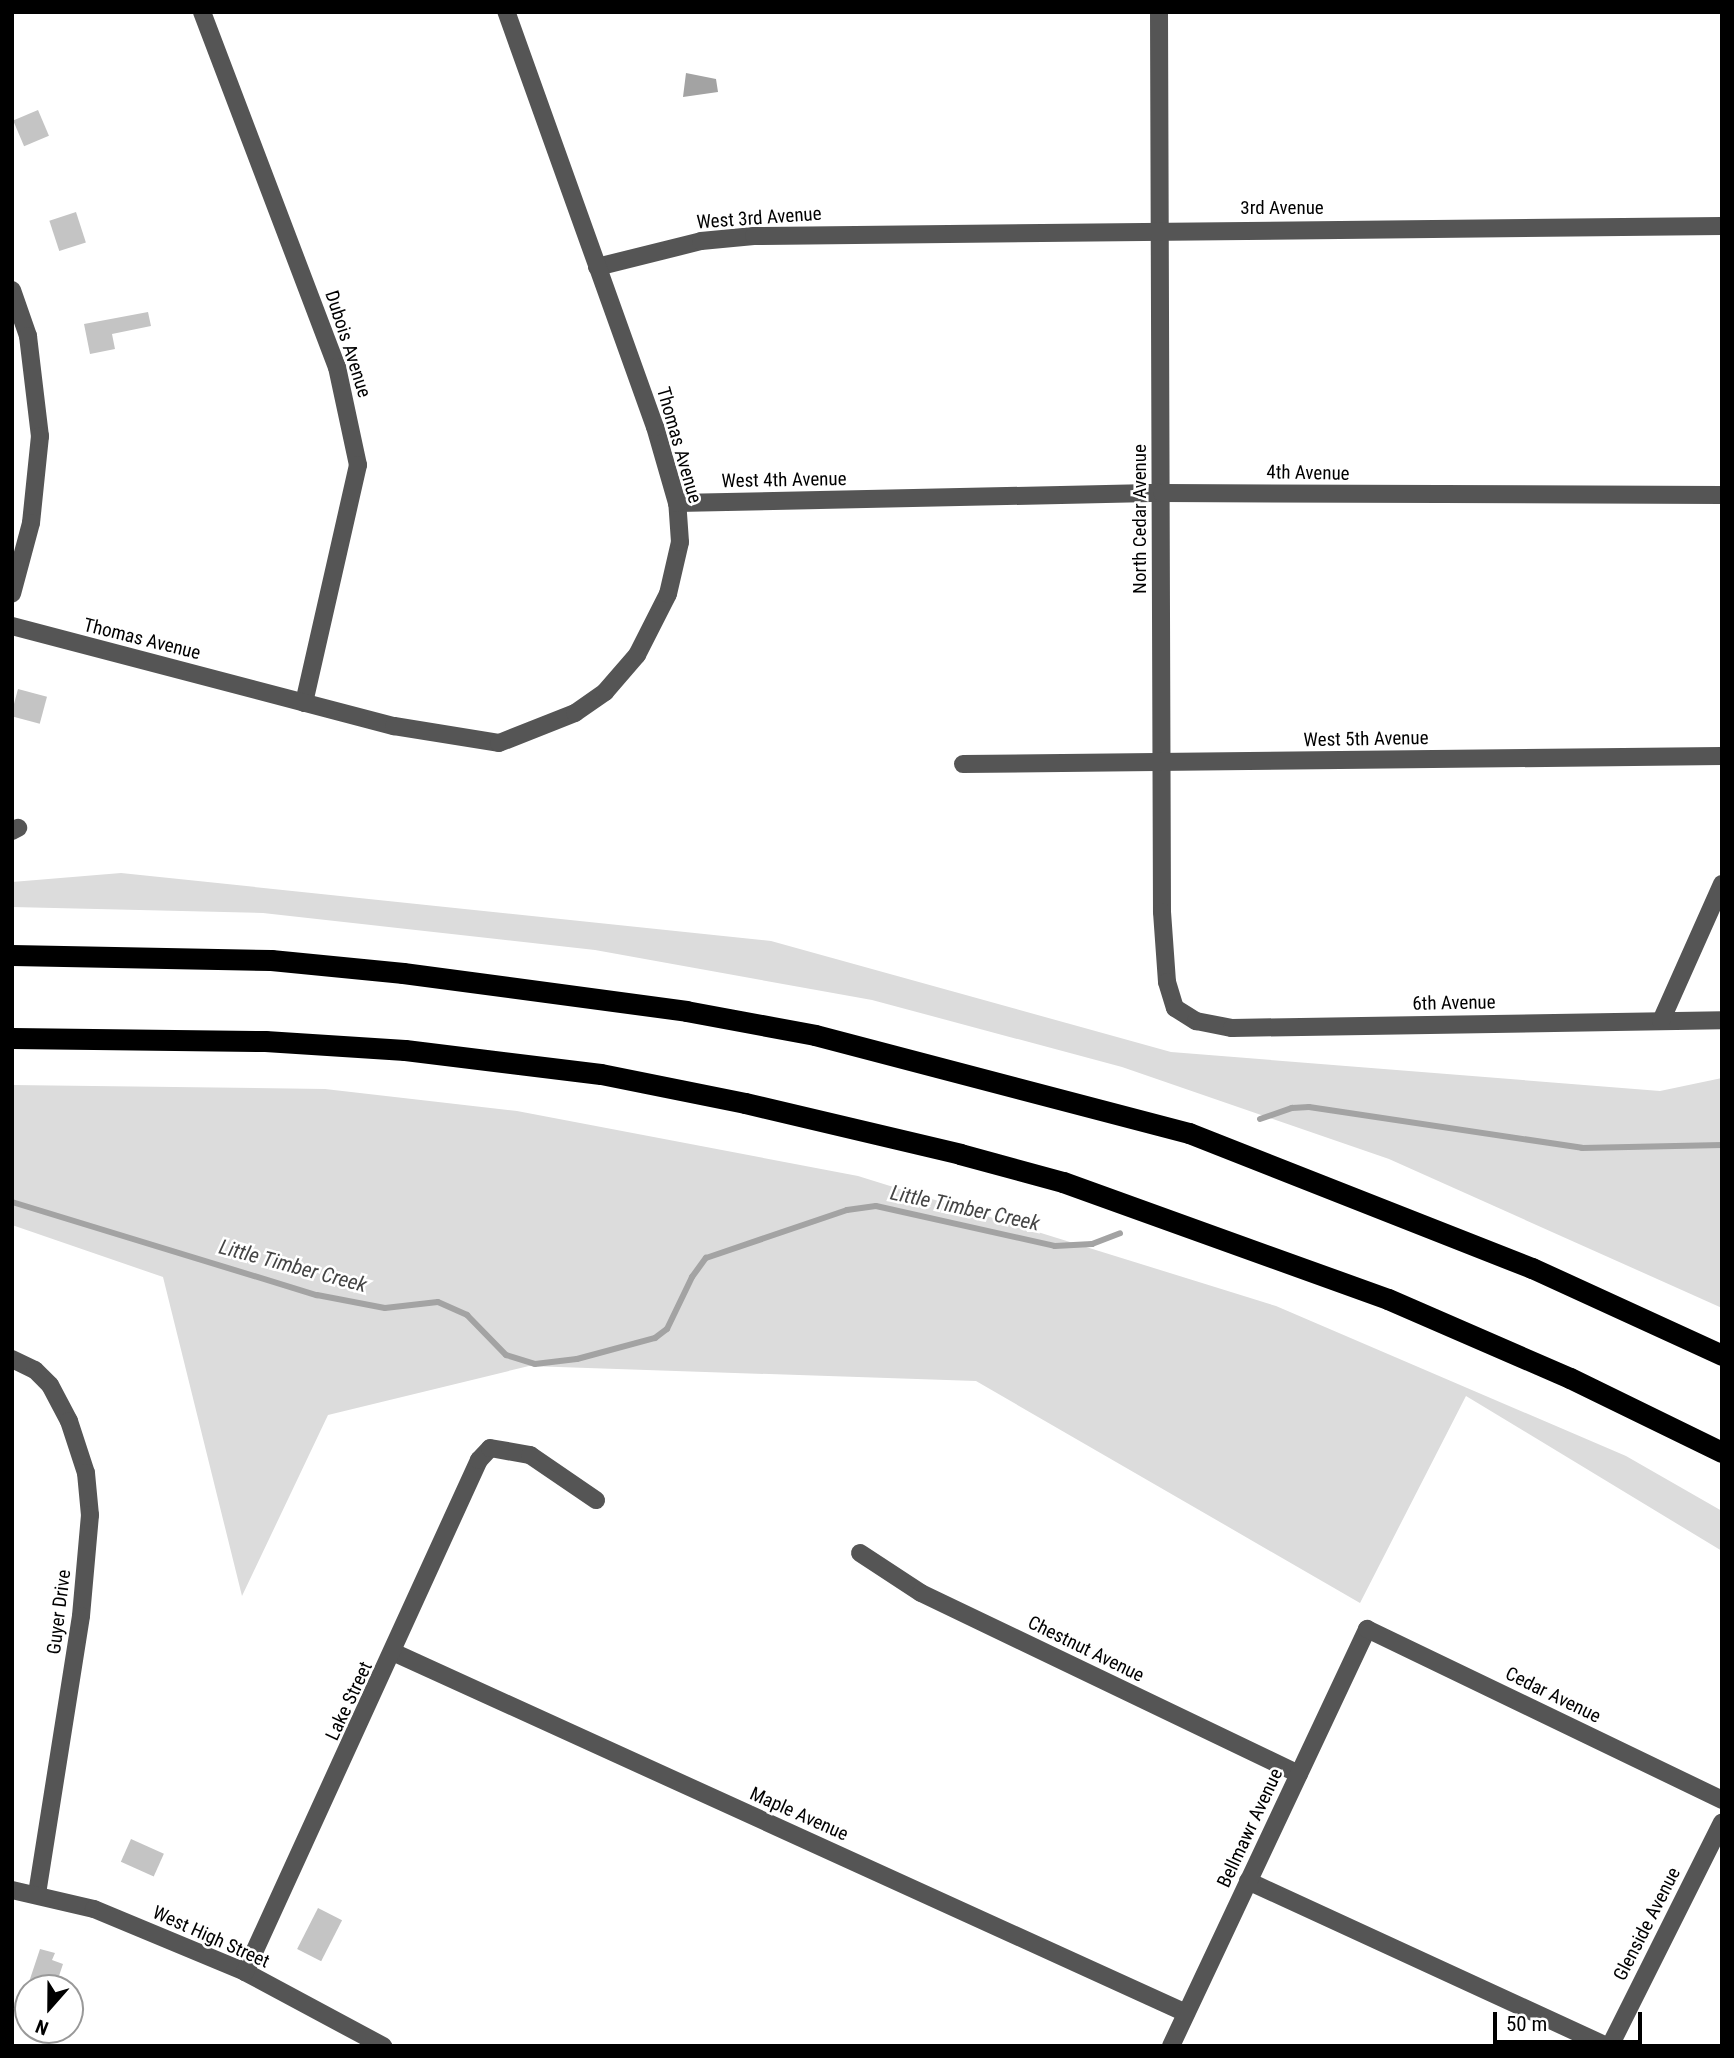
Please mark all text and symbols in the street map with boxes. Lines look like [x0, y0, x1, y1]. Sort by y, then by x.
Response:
street label: 3rd Avenue [1240, 197, 1324, 219]
street label: West 3rd Avenue [696, 202, 822, 234]
street label: Dubois Avenue [320, 288, 376, 400]
street label: Thomas Avenue [652, 384, 706, 506]
street label: North Cedar Avenue [1129, 444, 1151, 594]
street label: 4th Avenue [1266, 461, 1350, 485]
street label: West 4th Avenue [721, 468, 847, 492]
street label: Thomas Avenue [81, 613, 203, 665]
street label: West 5th Avenue [1303, 727, 1429, 751]
street label: 6th Avenue [1412, 991, 1496, 1015]
water label: Little Timber Creek [888, 1180, 1042, 1236]
water label: Little Timber Creek [216, 1234, 370, 1298]
street label: Guyer Drive [42, 1568, 76, 1656]
street label: Chestnut Avenue [1024, 1611, 1148, 1687]
street label: Lake Street [321, 1658, 377, 1744]
street label: Cedar Avenue [1502, 1662, 1604, 1728]
street label: Bellmawr Avenue [1212, 1765, 1288, 1891]
street label: Maple Avenue [746, 1782, 852, 1846]
street label: Glenside Avenue [1609, 1864, 1685, 1984]
street label: West High Street [149, 1901, 273, 1973]
north arrow [14, 1974, 84, 2044]
scale bar [1496, 1998, 1645, 2042]
text: 50 m [1506, 2012, 1547, 2036]
text: N [32, 2014, 52, 2040]

